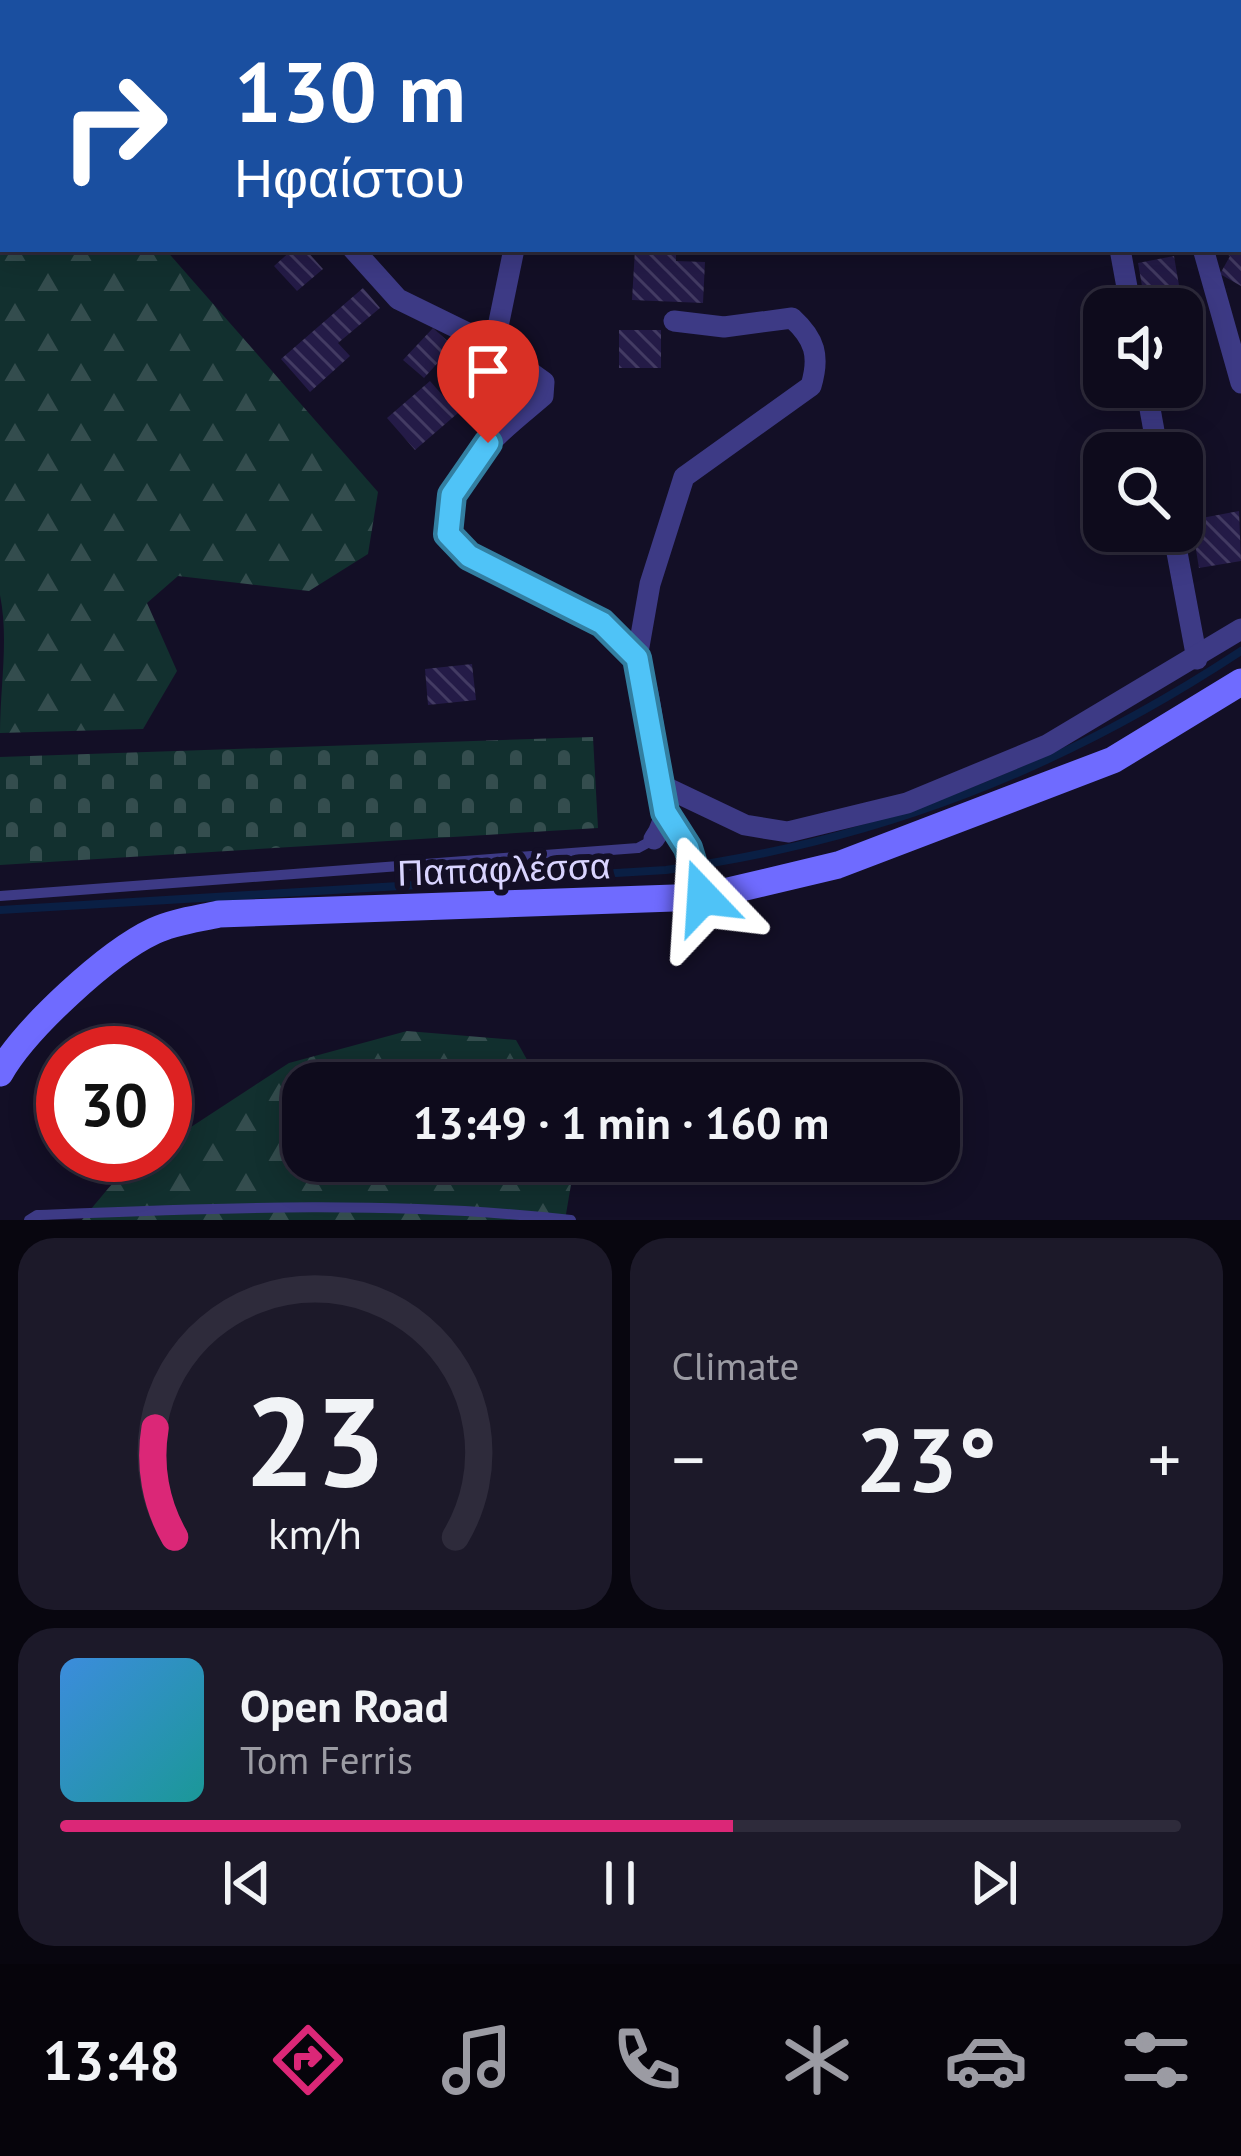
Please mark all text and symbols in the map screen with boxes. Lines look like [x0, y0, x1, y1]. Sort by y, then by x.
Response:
text: 130 m [234, 36, 466, 145]
icon: right [36, 48, 192, 204]
text: Ηφαίστου [234, 142, 465, 212]
map controls [1083, 288, 1203, 552]
button: sound [1083, 288, 1203, 408]
pin [437, 320, 539, 443]
icon: arrive [455, 338, 521, 404]
button: search [1083, 432, 1203, 552]
position arrow [640, 834, 766, 960]
street label: Παπαφλέσσα [396, 841, 611, 896]
speed limit sign: 30 [36, 1026, 192, 1182]
text: 13:49 · 1 min · 160 m [413, 1093, 829, 1151]
text: Climate [672, 1340, 799, 1391]
text: 23 [244, 1359, 386, 1520]
text: 23° [856, 1400, 997, 1517]
text: − [672, 1416, 705, 1501]
text: + [1148, 1416, 1181, 1501]
text: km/h [268, 1505, 362, 1561]
text: Open Road [240, 1676, 449, 1734]
text: Tom Ferris [240, 1734, 413, 1785]
icon: previous [214, 1850, 280, 1916]
icon: pause [587, 1850, 653, 1916]
icon: next [961, 1850, 1027, 1916]
icon: directions [266, 2018, 350, 2102]
icon: music [435, 2018, 519, 2102]
icon: phone [605, 2018, 689, 2102]
icon: climate [775, 2018, 859, 2102]
icon: car [944, 2018, 1028, 2102]
icon: filters [1114, 2018, 1198, 2102]
text: 13:48 [43, 2025, 180, 2095]

